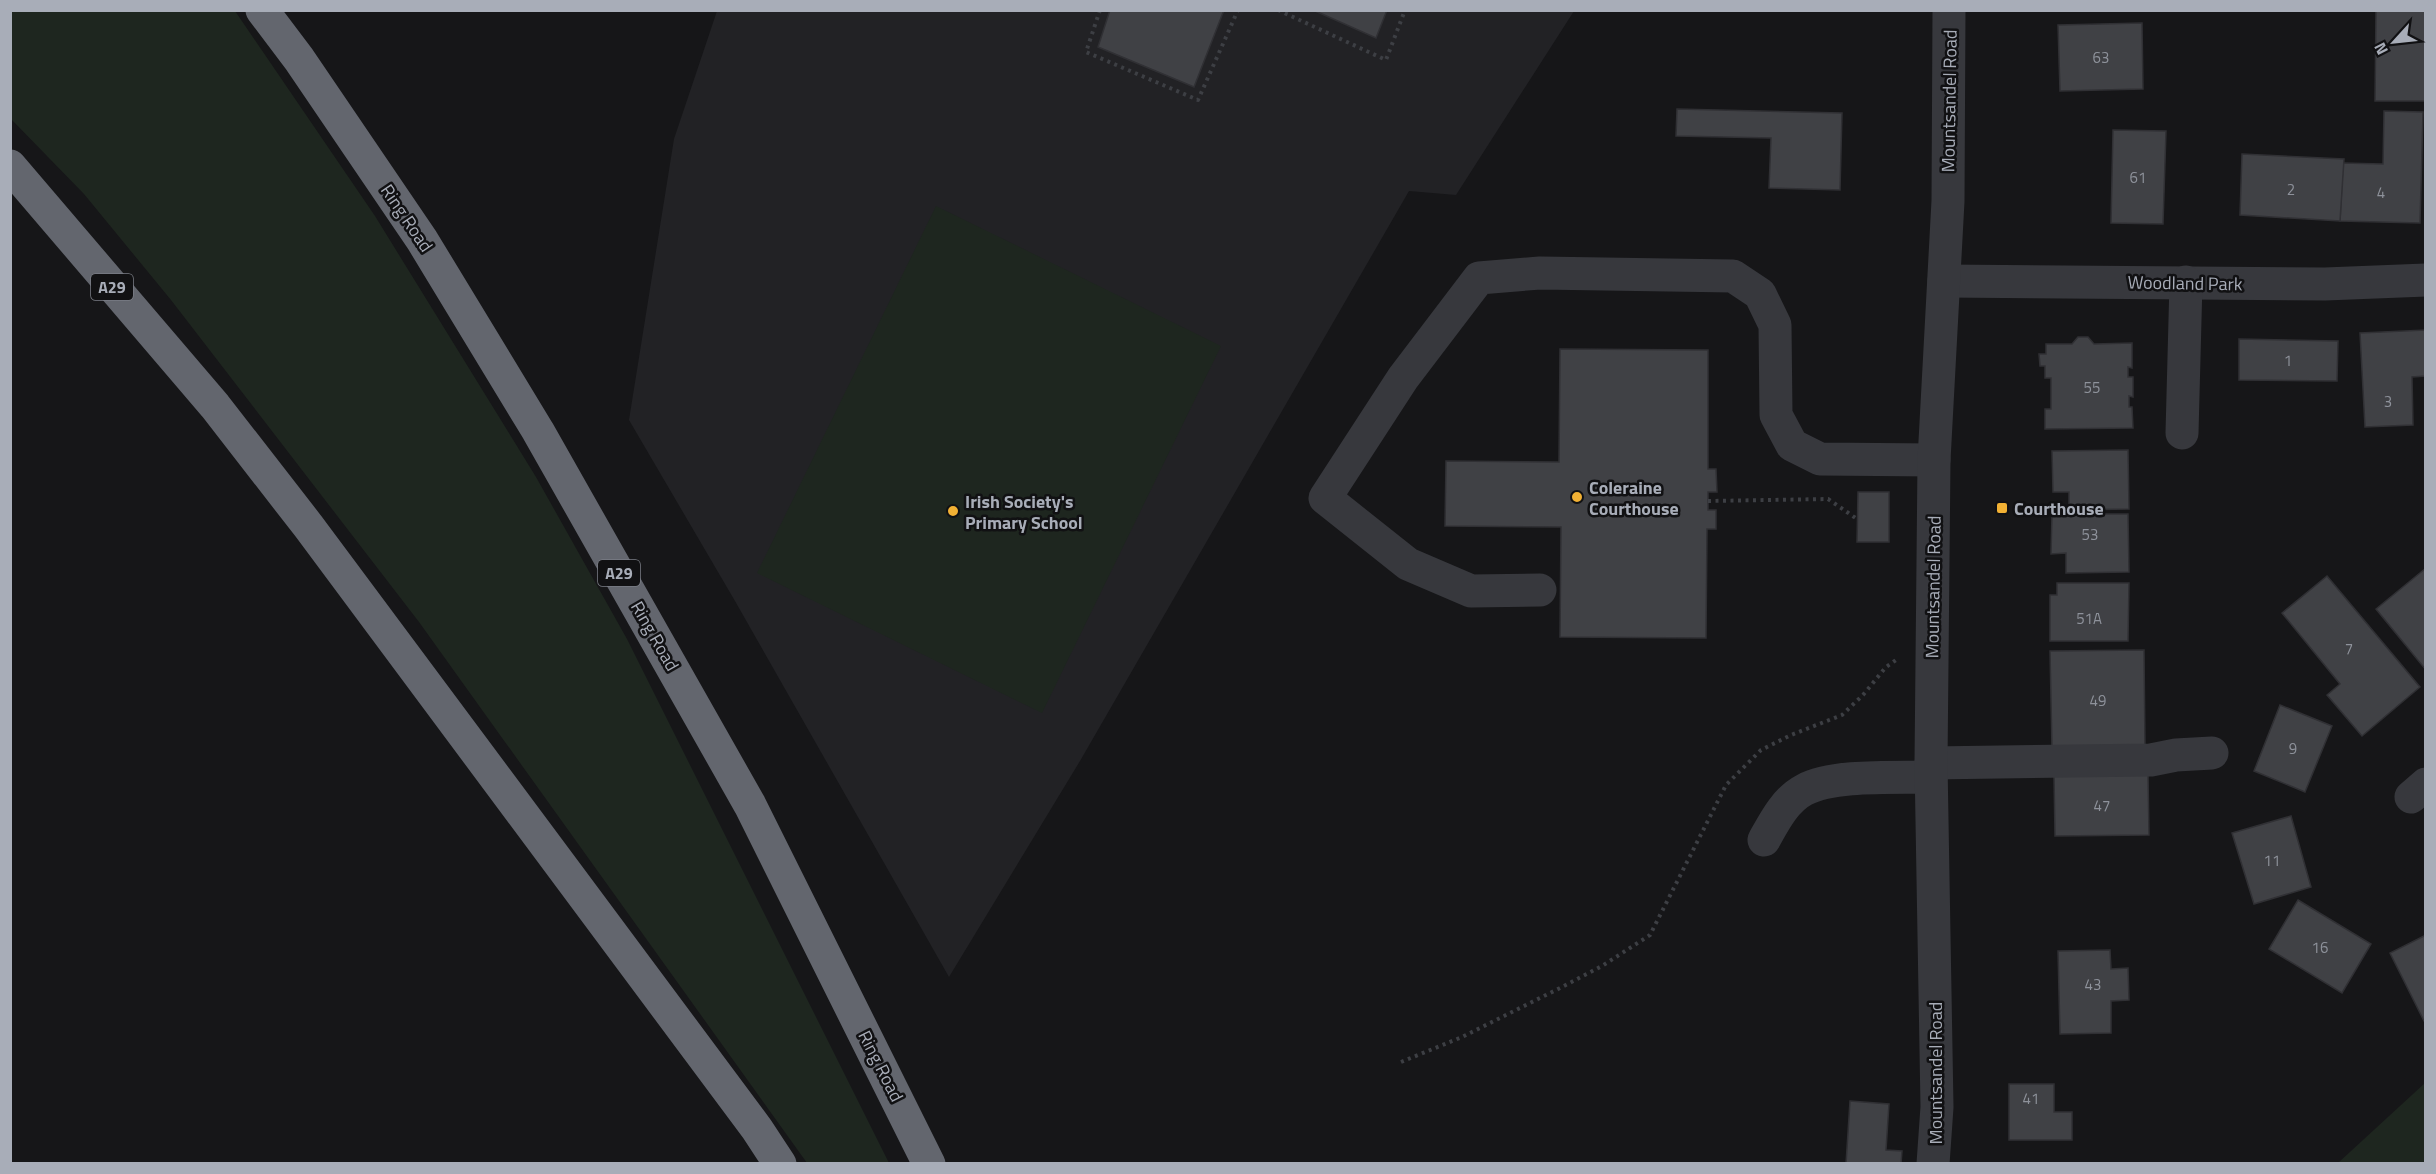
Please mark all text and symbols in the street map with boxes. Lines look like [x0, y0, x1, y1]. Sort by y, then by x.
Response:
north arrow [2364, 12, 2424, 72]
street label: Mountsandel Road [1934, 29, 1964, 173]
text: N [2367, 38, 2394, 59]
house number: 63 [2093, 46, 2109, 69]
house number: 61 [2130, 166, 2146, 189]
house number: 2 [2287, 178, 2295, 201]
street label: Ring Road [374, 179, 440, 257]
house number: 4 [2377, 181, 2385, 204]
street label: Woodland Park [2127, 268, 2243, 298]
road number: A29 [91, 274, 133, 300]
house number: 1 [2284, 349, 2292, 372]
house number: 55 [2084, 376, 2100, 399]
house number: 3 [2384, 390, 2392, 413]
place label: Coleraine Courthouse [1589, 474, 1679, 522]
place label: Irish Society's Primary School [965, 488, 1083, 536]
marker: Coleraine Courthouse [1570, 490, 1584, 504]
place label: Courthouse [2014, 495, 2104, 522]
marker: Courthouse [1995, 501, 2009, 515]
marker: Irish Society's Primary School [946, 504, 960, 518]
street label: Mountsandel Road [1918, 515, 1948, 659]
house number: 53 [2082, 523, 2098, 546]
road number: A29 [598, 560, 640, 586]
street label: Ring Road [624, 596, 686, 676]
house number: 51A [2076, 607, 2102, 630]
house number: 7 [2345, 637, 2353, 660]
house number: 49 [2090, 689, 2106, 712]
house number: 9 [2289, 737, 2297, 760]
house number: 47 [2094, 794, 2110, 817]
house number: 11 [2264, 849, 2280, 872]
house number: 16 [2312, 936, 2328, 959]
house number: 43 [2085, 973, 2101, 996]
street label: Mountsandel Road [1922, 1002, 1949, 1144]
street label: Ring Road [852, 1026, 910, 1106]
house number: 41 [2023, 1087, 2039, 1110]

